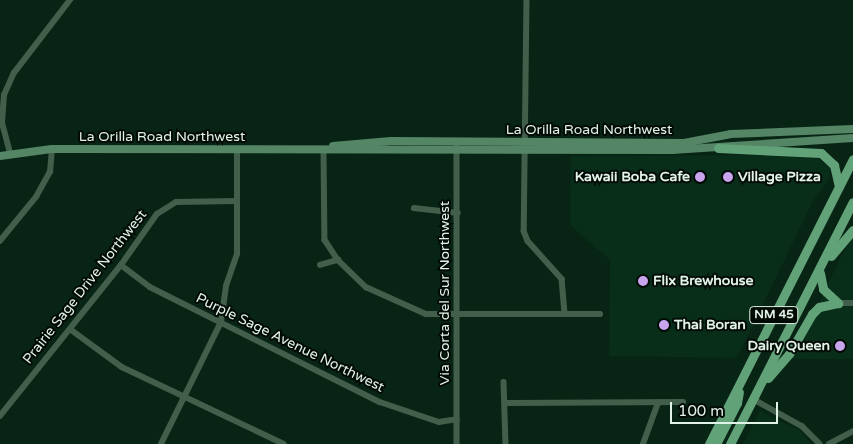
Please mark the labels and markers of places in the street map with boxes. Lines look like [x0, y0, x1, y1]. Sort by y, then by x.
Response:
place label: Kawaii Boba Cafe [575, 169, 690, 185]
place label: Village Pizza [738, 169, 821, 185]
marker: Kawaii Boba Cafe [694, 171, 706, 183]
marker: Village Pizza [722, 171, 734, 183]
place label: Flix Brewhouse [653, 273, 754, 289]
marker: Flix Brewhouse [637, 275, 649, 287]
place label: Thai Boran [674, 317, 746, 333]
marker: Thai Boran [658, 319, 670, 331]
place label: Dairy Queen [748, 338, 830, 354]
marker: Dairy Queen [834, 340, 846, 352]

